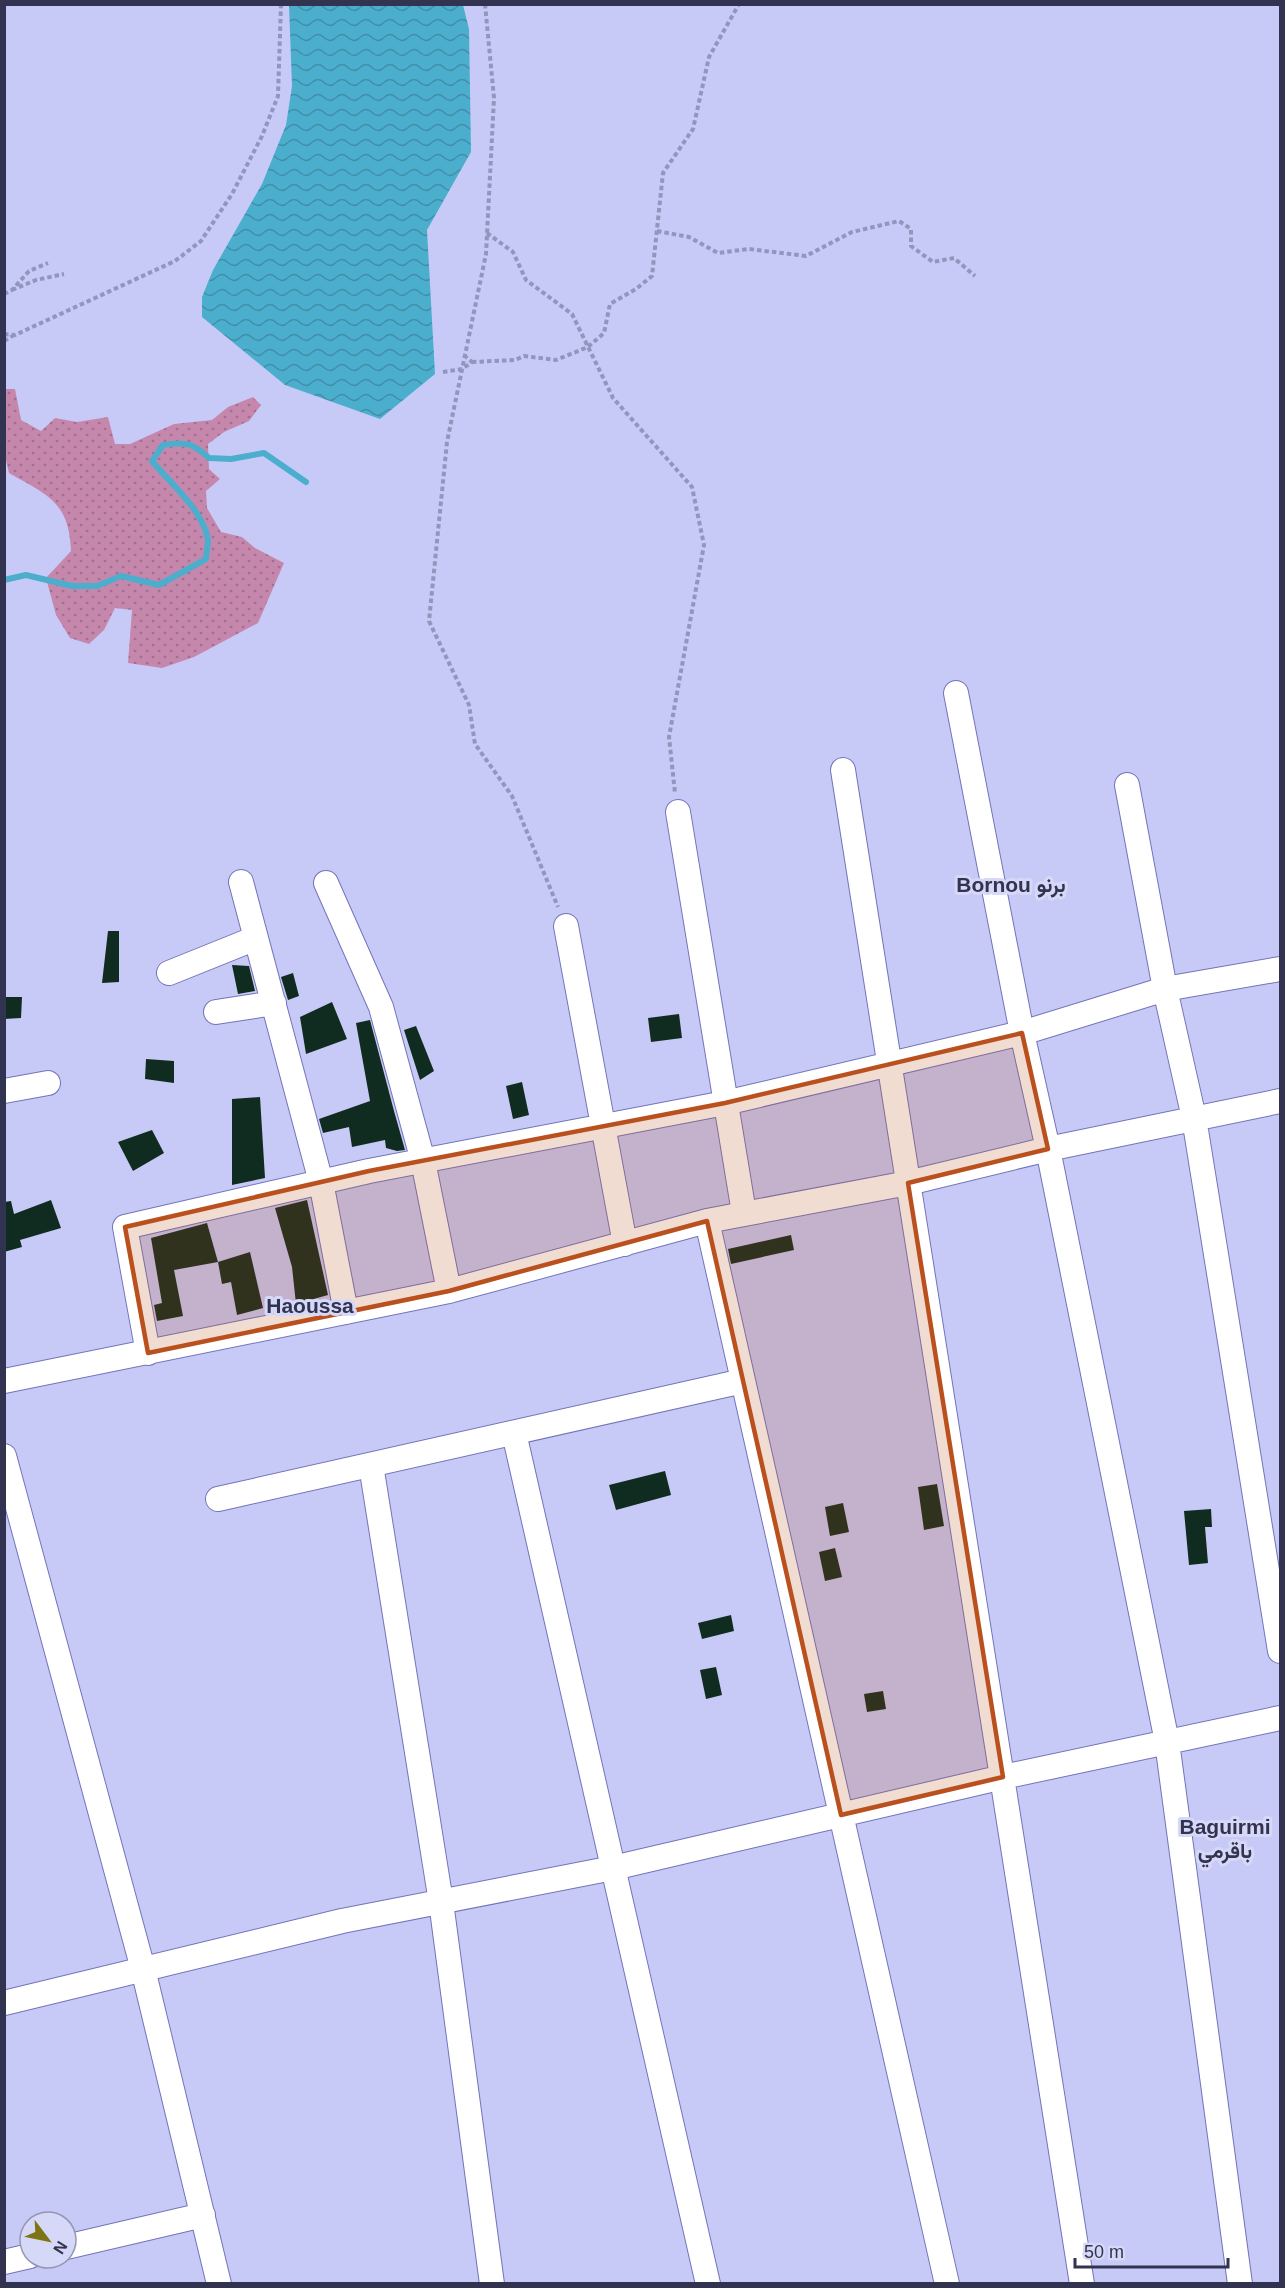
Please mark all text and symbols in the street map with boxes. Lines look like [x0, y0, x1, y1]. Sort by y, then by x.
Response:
district label: Bornou برنو [956, 873, 1066, 898]
district label: Haoussa [266, 1294, 354, 1317]
district label: Baguirmi باقرمي [1179, 1815, 1271, 1868]
north arrow [18, 2210, 78, 2270]
scale bar [1075, 2231, 1228, 2269]
text: N [50, 2238, 71, 2257]
text: 50 m [1084, 2242, 1124, 2262]

